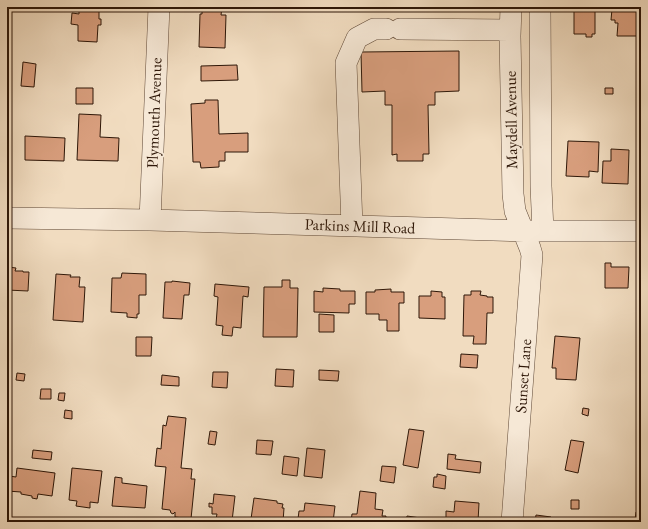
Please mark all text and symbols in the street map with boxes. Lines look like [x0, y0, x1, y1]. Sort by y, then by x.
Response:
street label: Plymouth Avenue [142, 57, 166, 169]
street label: Maydell Avenue [500, 71, 522, 169]
street label: Parkins Mill Road [304, 214, 417, 238]
street label: Sunset Lane [510, 338, 536, 414]

